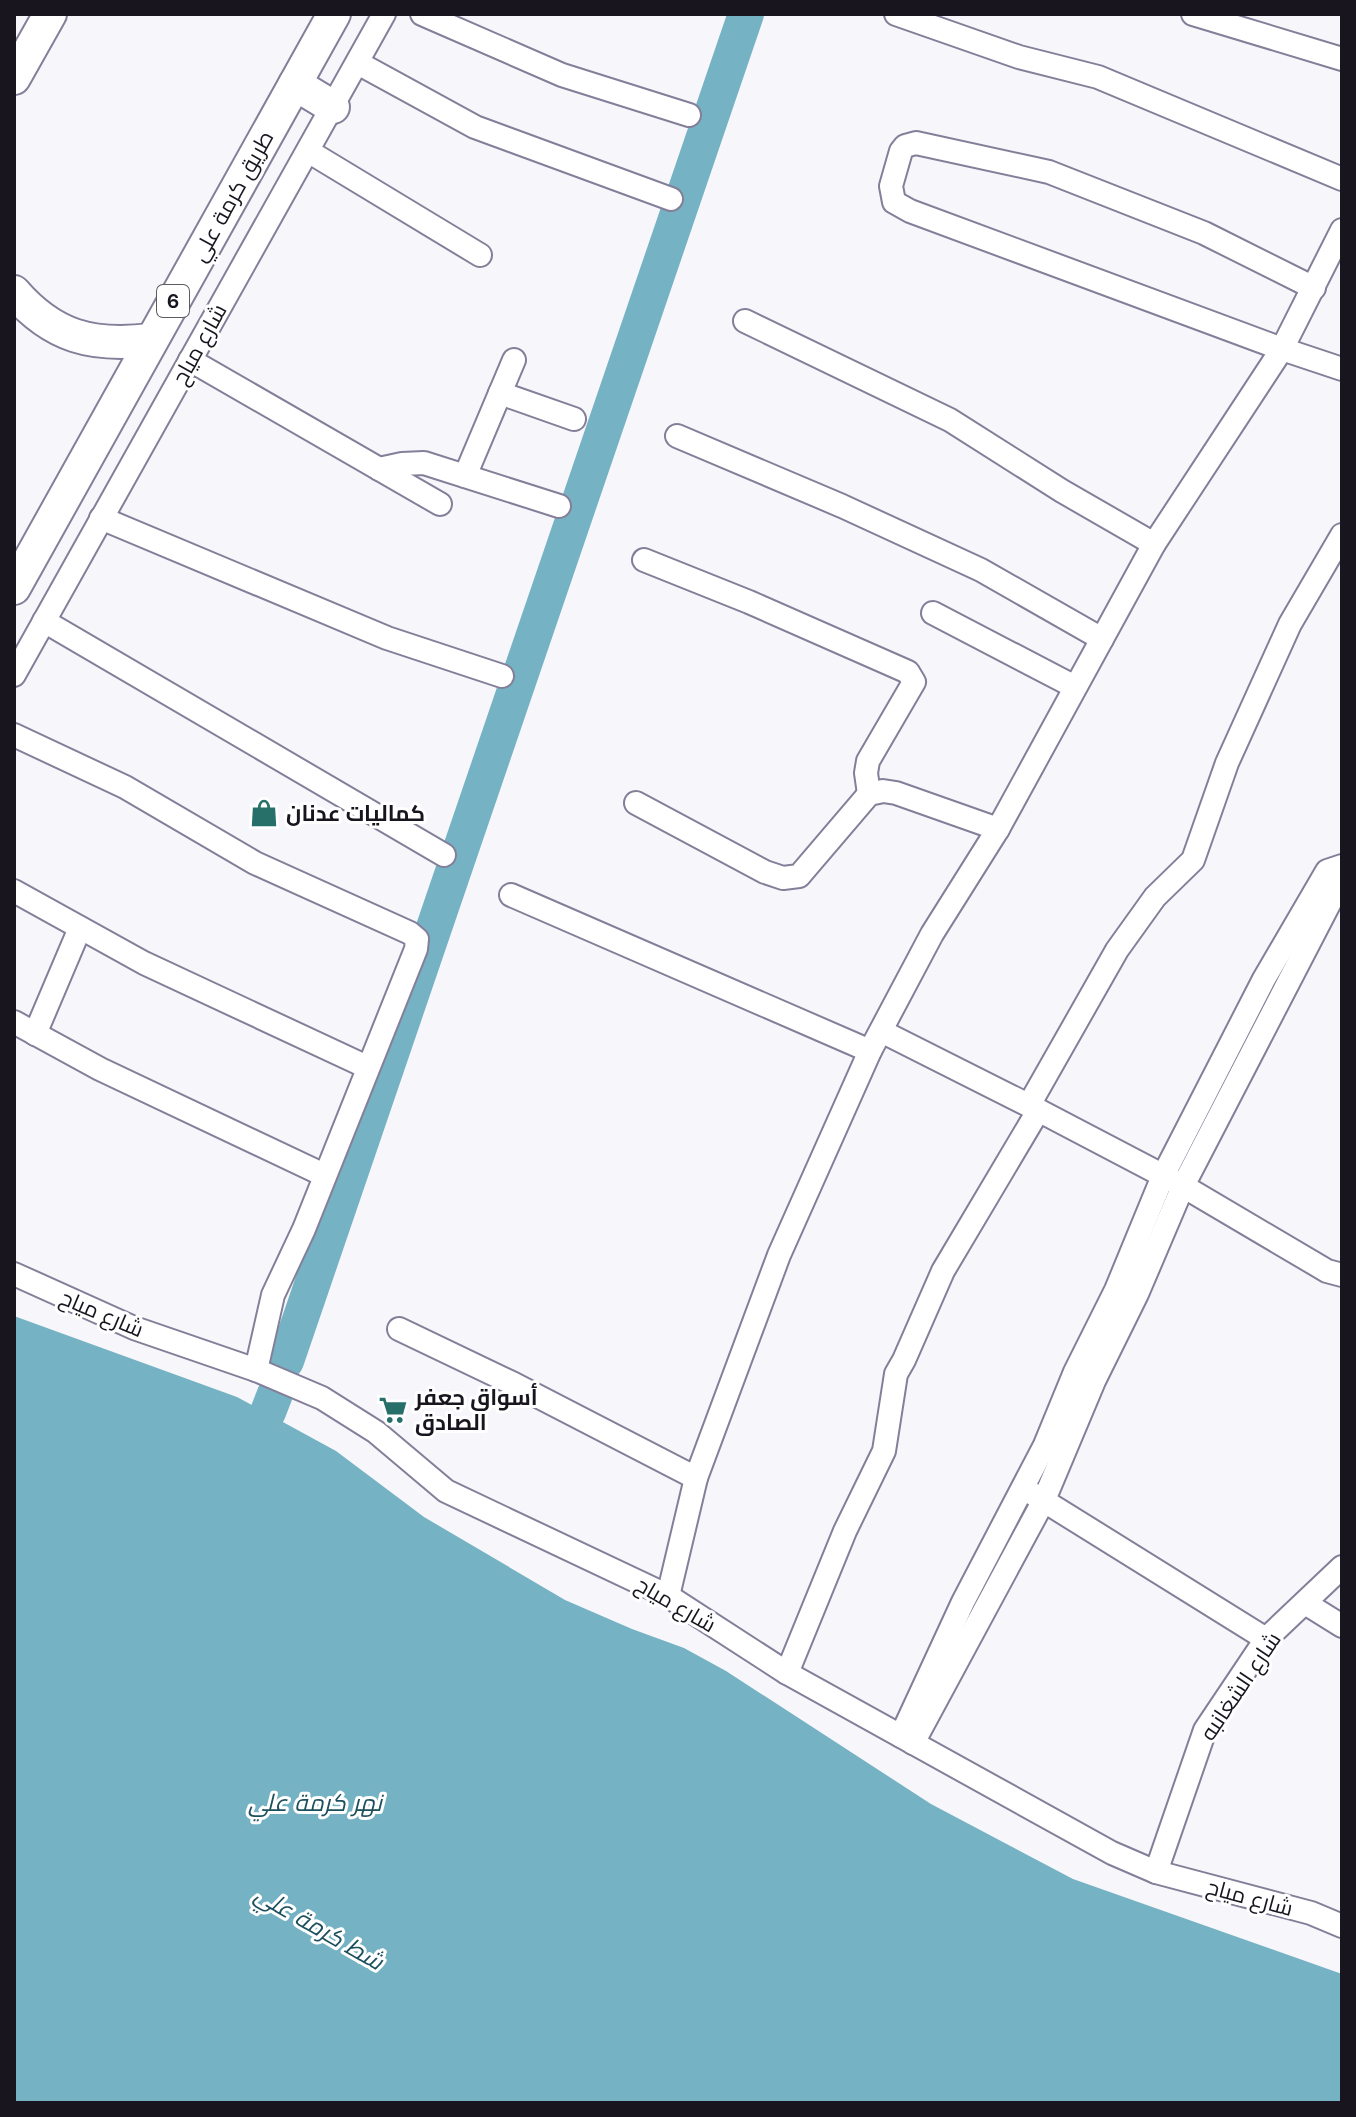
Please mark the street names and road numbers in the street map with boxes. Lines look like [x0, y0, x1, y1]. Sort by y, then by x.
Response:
street label: طريق كرمة علي [185, 126, 282, 268]
road number: 6 [157, 285, 189, 317]
street label: شارع مياح [165, 299, 234, 390]
street label: شارع مياح [55, 1283, 148, 1344]
street label: شارع مياح [630, 1570, 721, 1639]
street label: شارع الشغانبه [1193, 1626, 1287, 1746]
street label: شارع مياح [1203, 1872, 1296, 1923]

